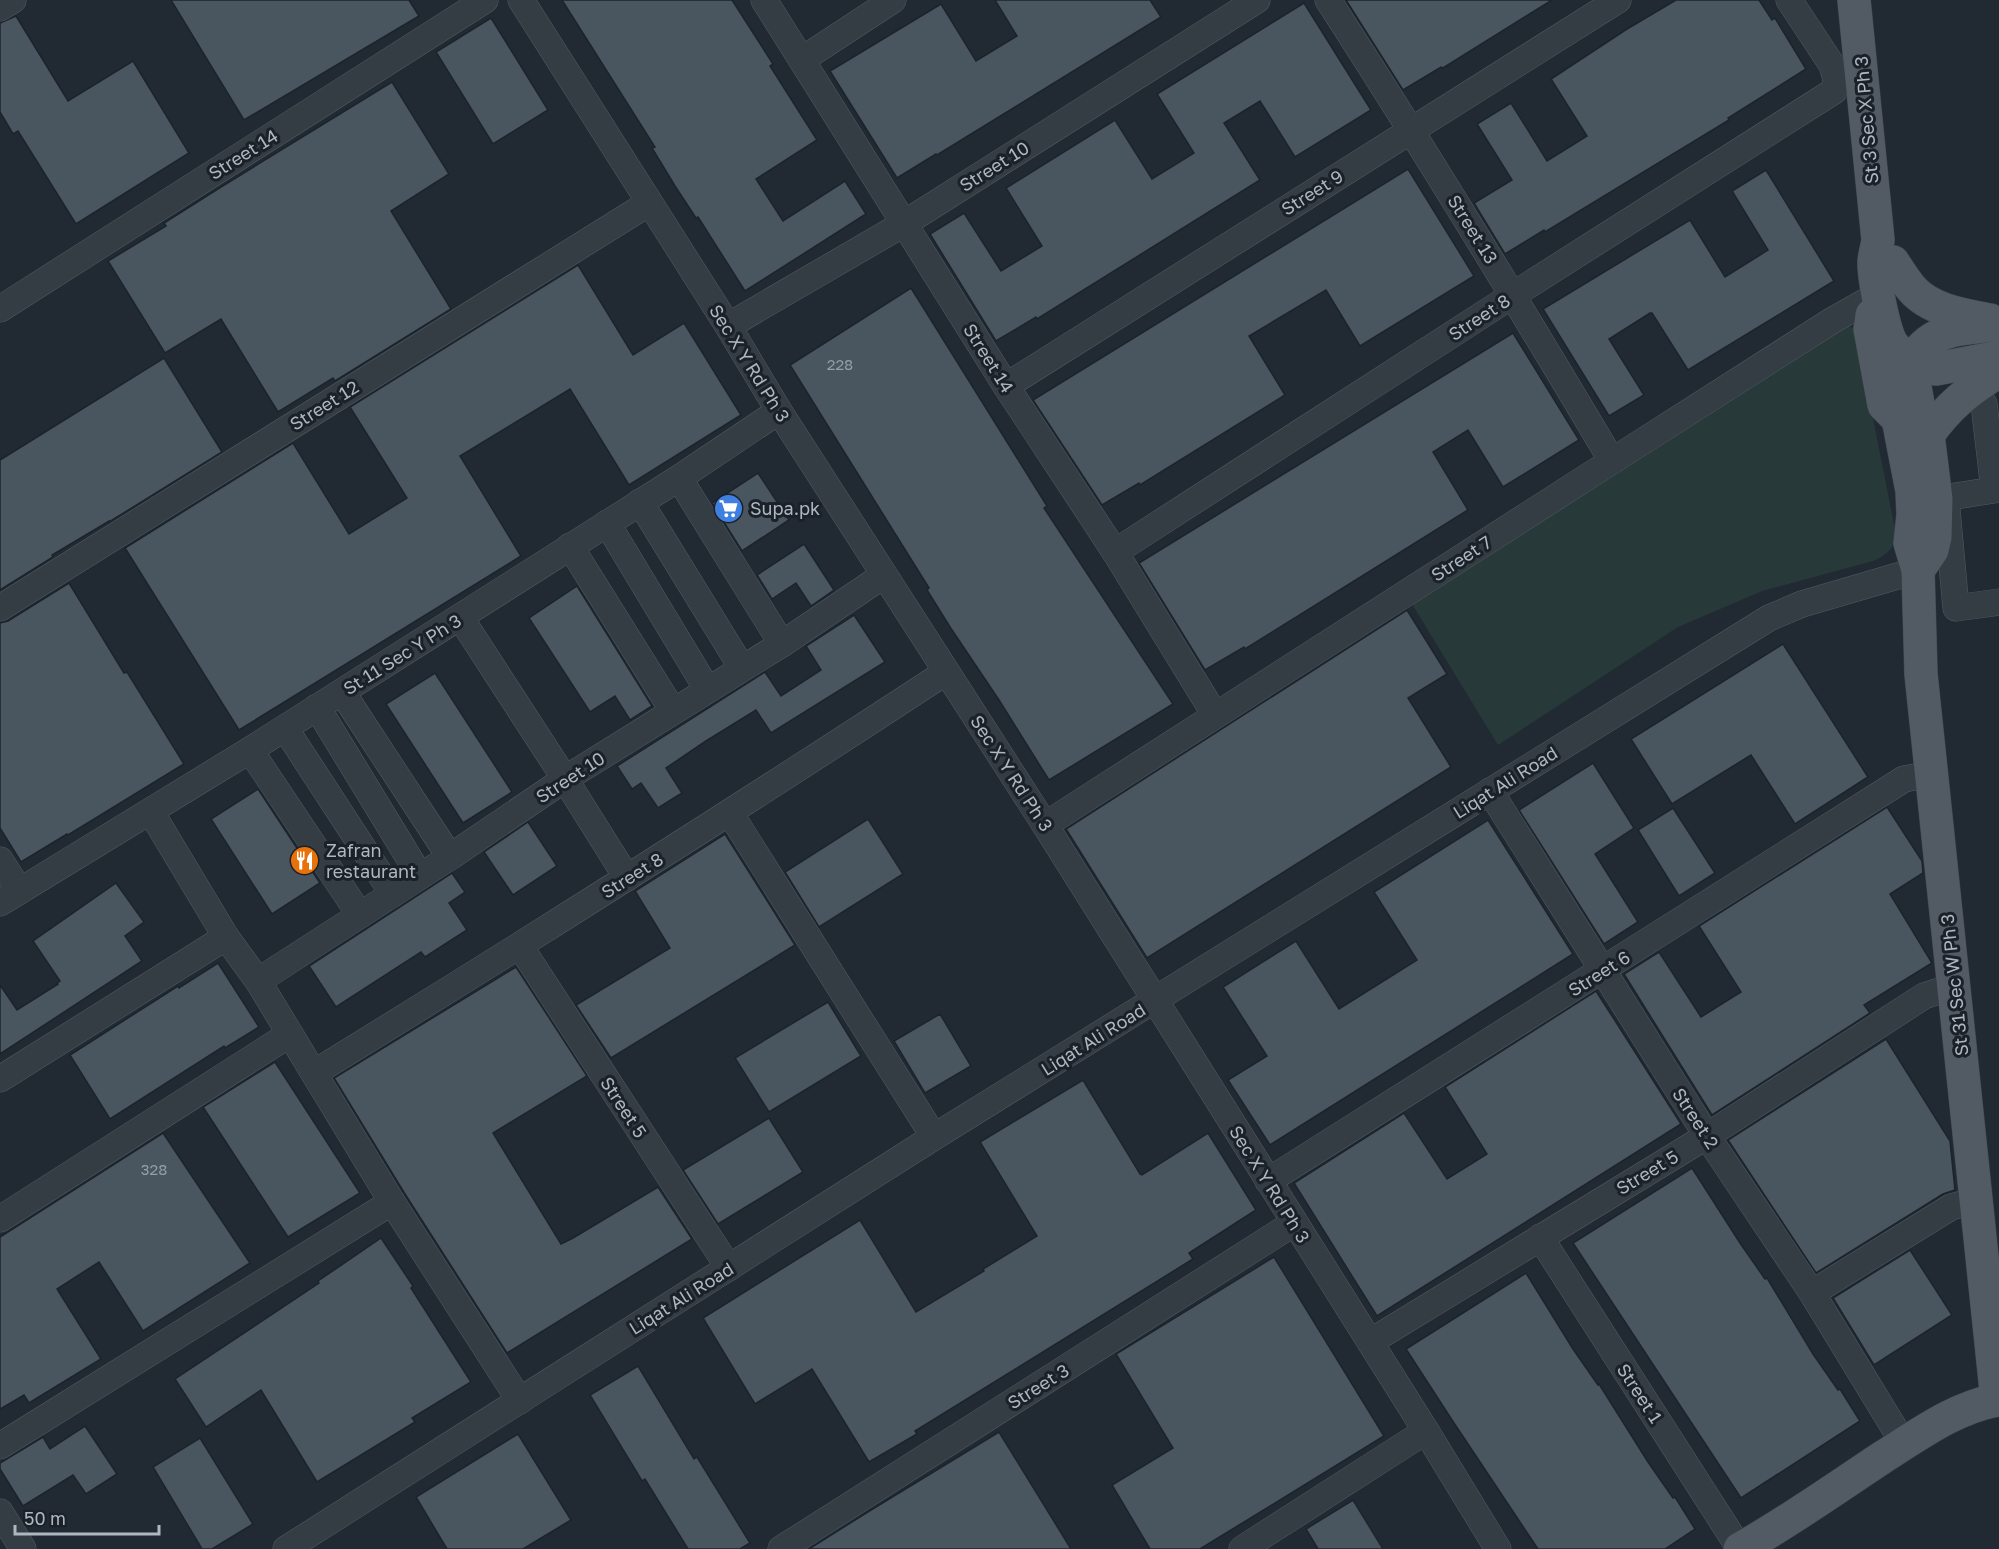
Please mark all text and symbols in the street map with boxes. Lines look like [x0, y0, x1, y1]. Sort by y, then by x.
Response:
street label: St 3 Sec X Ph 3 [1849, 55, 1883, 185]
street label: Street 14 [204, 124, 282, 184]
street label: Street 10 [955, 136, 1033, 196]
street label: Street 9 [1277, 164, 1347, 220]
street label: Street 13 [1443, 191, 1503, 267]
street label: Street 8 [1444, 289, 1514, 345]
street label: Sec X Y Rd Ph 3 [705, 300, 795, 426]
street label: Street 14 [959, 319, 1019, 397]
house number: 228 [827, 355, 853, 373]
street label: Street 12 [286, 375, 362, 435]
supermarket icon: Supa.pk [713, 492, 745, 524]
place label: Supa.pk [750, 497, 820, 519]
street label: Street 7 [1427, 530, 1495, 586]
street label: St 11 Sec Y Ph 3 [339, 609, 465, 699]
street label: Sec X Y Rd Ph 3 [966, 711, 1058, 835]
street label: Liqat Ali Road [1449, 741, 1561, 823]
street label: Street 10 [531, 747, 609, 807]
place label: Zafran restaurant [326, 839, 416, 882]
restaurant icon: Zafran restaurant [289, 844, 321, 876]
street label: Street 8 [597, 847, 667, 903]
street label: St 31 Sec W Ph 3 [1936, 913, 1972, 1057]
street label: Street 6 [1564, 945, 1634, 1001]
street label: Liqat Ali Road [1037, 998, 1149, 1080]
street label: Street 5 [596, 1072, 652, 1142]
street label: Street 2 [1668, 1083, 1724, 1153]
street label: Sec X Y Rd Ph 3 [1225, 1121, 1315, 1247]
street label: Street 5 [1612, 1145, 1682, 1199]
house number: 328 [141, 1160, 167, 1178]
street label: Liqat Ali Road [625, 1257, 737, 1339]
street label: Street 3 [1003, 1359, 1073, 1413]
street label: Street 1 [1613, 1359, 1667, 1427]
scale bar [15, 1498, 159, 1536]
text: 50 m [24, 1507, 66, 1529]

